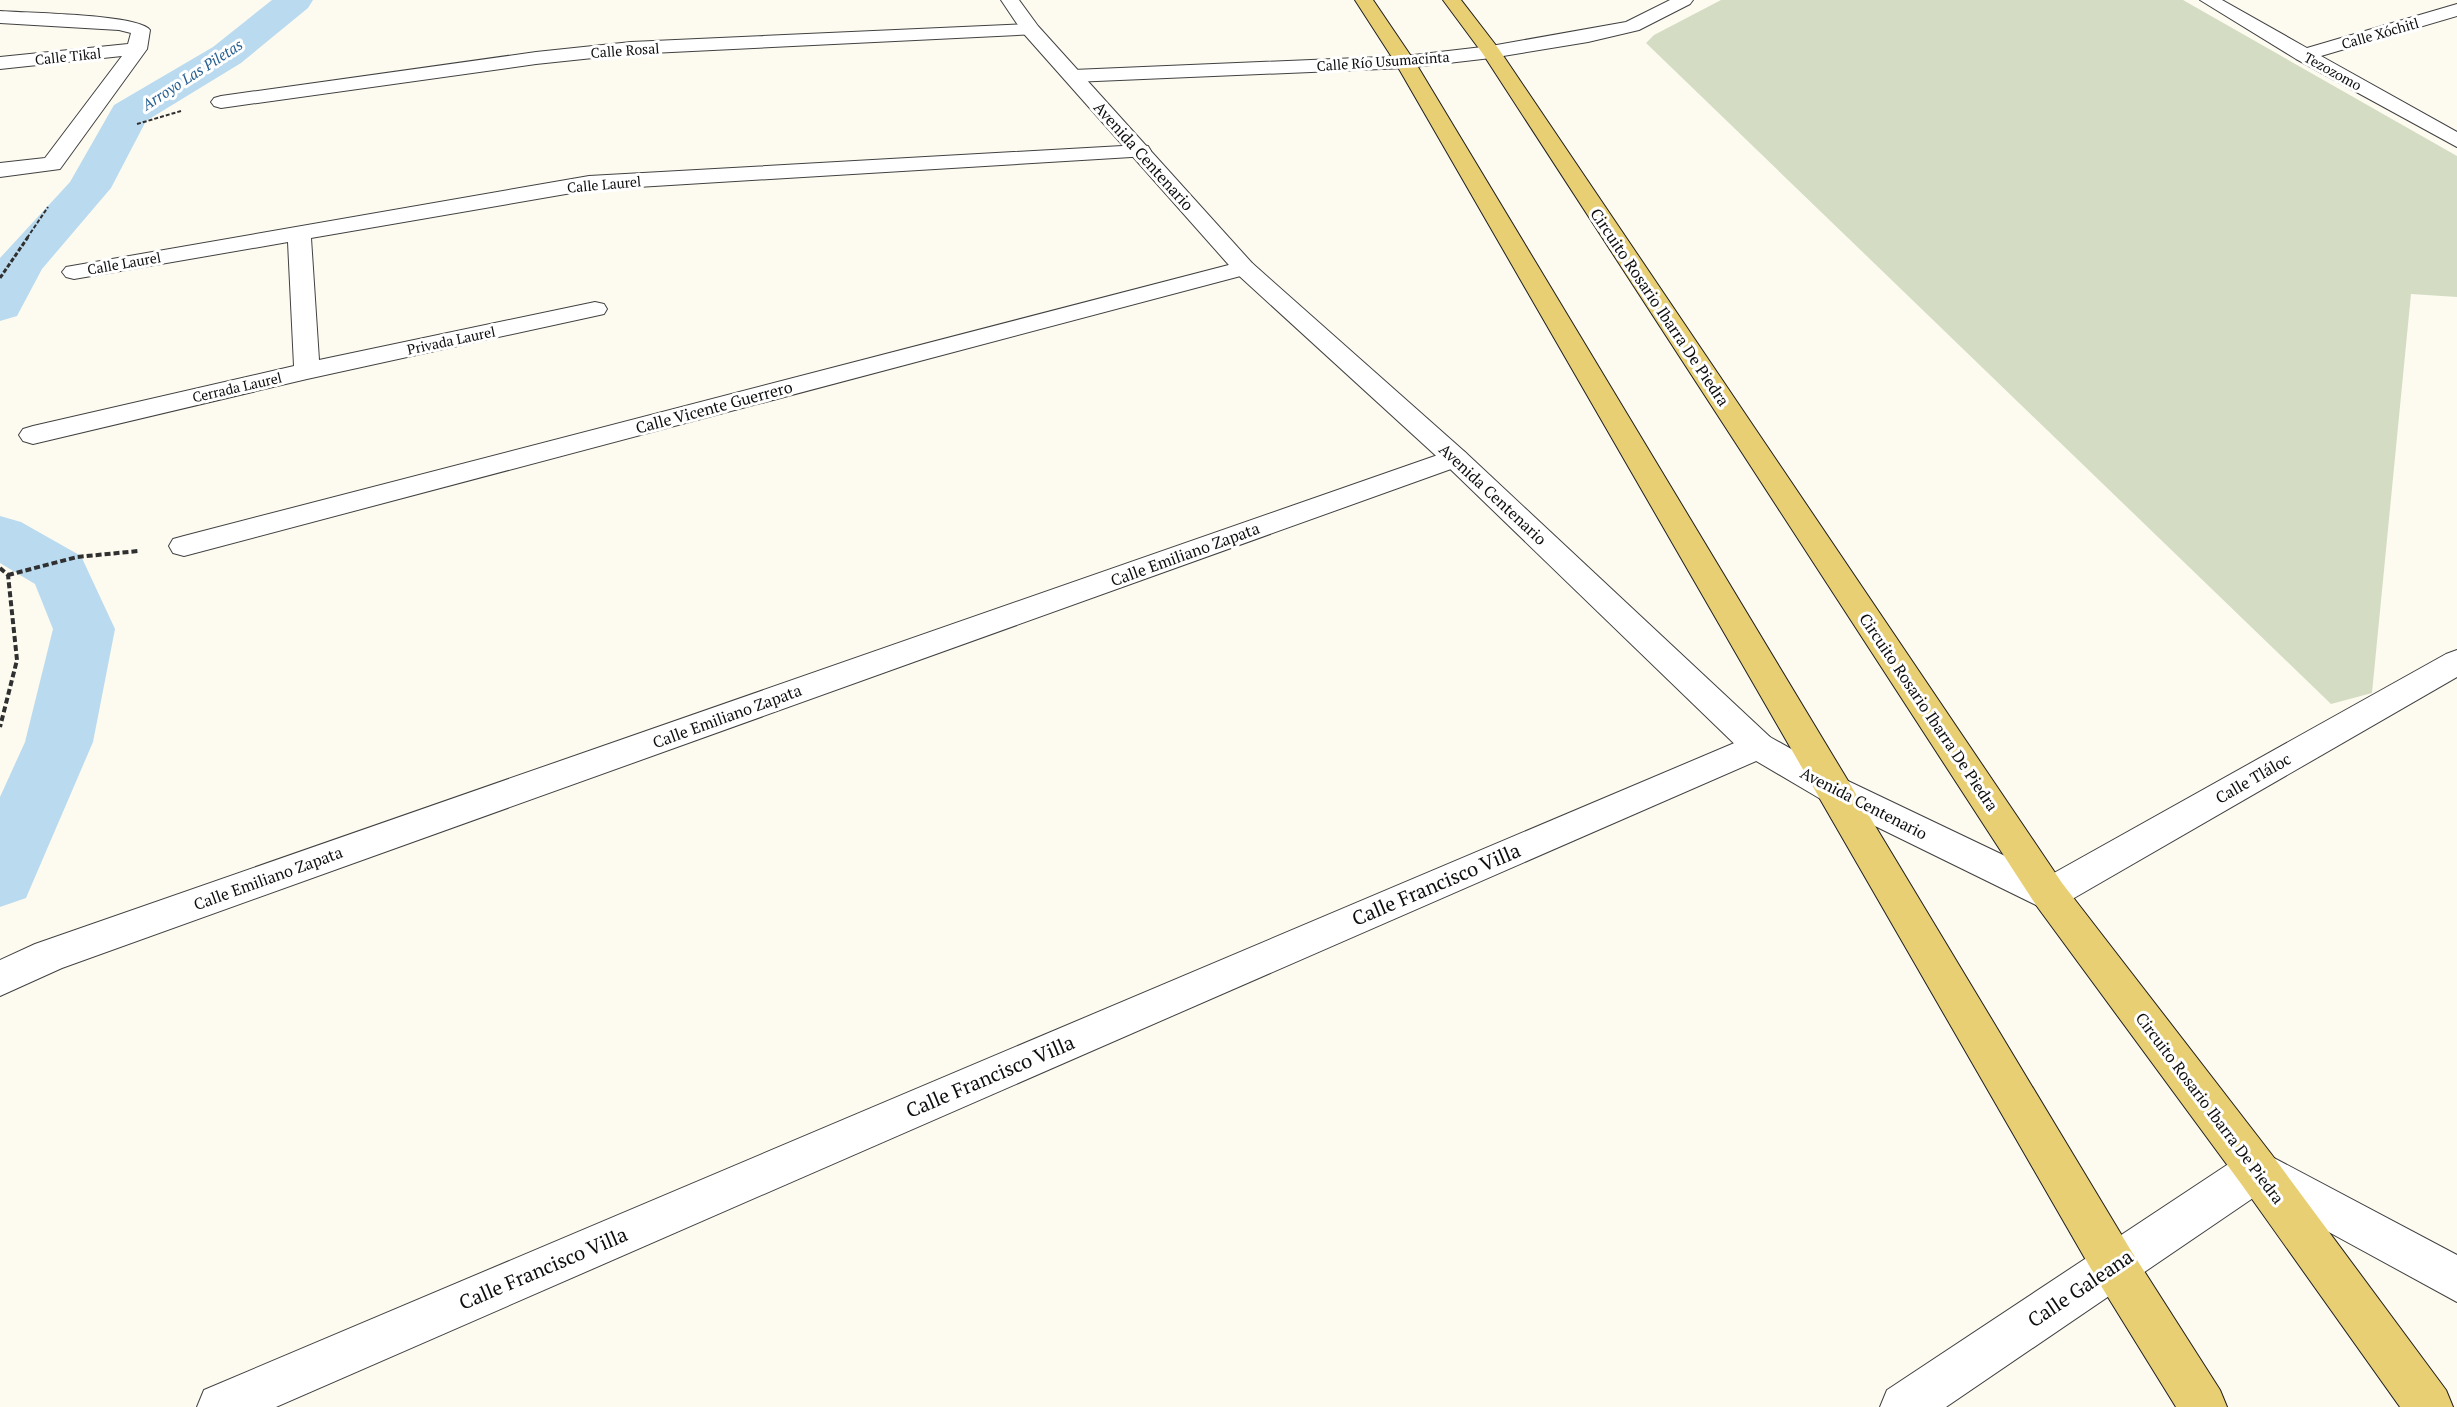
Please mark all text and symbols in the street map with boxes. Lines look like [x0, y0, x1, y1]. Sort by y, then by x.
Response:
street label: Calle Xóchitl [2339, 13, 2421, 53]
water label: Arroyo Las Piletas [137, 34, 246, 115]
street label: Calle Rosal [590, 38, 660, 62]
street label: Calle Tikal [34, 43, 102, 69]
street label: Calle Río Usumacinta [1316, 47, 1450, 75]
street label: Tezozomo [2301, 47, 2365, 95]
street label: Avenida Centenario [1089, 97, 1199, 215]
street label: Calle Laurel [566, 171, 642, 197]
street label: Circuito Rosario Ibarra De Piedra [1585, 204, 1735, 410]
street label: Calle Laurel [86, 247, 162, 279]
street label: Privada Laurel [405, 321, 497, 359]
street label: Cerrada Laurel [190, 367, 284, 407]
street label: Calle Vicente Guerrero [633, 375, 795, 439]
street label: Avenida Centenario [1434, 438, 1552, 550]
street label: Calle Emiliano Zapata [1108, 517, 1262, 591]
street label: Circuito Rosario Ibarra De Piedra [1854, 609, 2004, 815]
street label: Calle Emiliano Zapata [650, 679, 804, 753]
street label: Calle Tláloc [2211, 748, 2295, 808]
street label: Avenida Centenario [1797, 761, 1931, 845]
street label: Calle Francisco Villa [1348, 836, 1524, 932]
street label: Calle Emiliano Zapata [191, 841, 345, 915]
street label: Circuito Rosario Ibarra De Piedra [2131, 1008, 2289, 1208]
street label: Calle Francisco Villa [902, 1028, 1078, 1124]
street label: Calle Francisco Villa [455, 1220, 631, 1316]
street label: Calle Galeana [2022, 1243, 2138, 1333]

